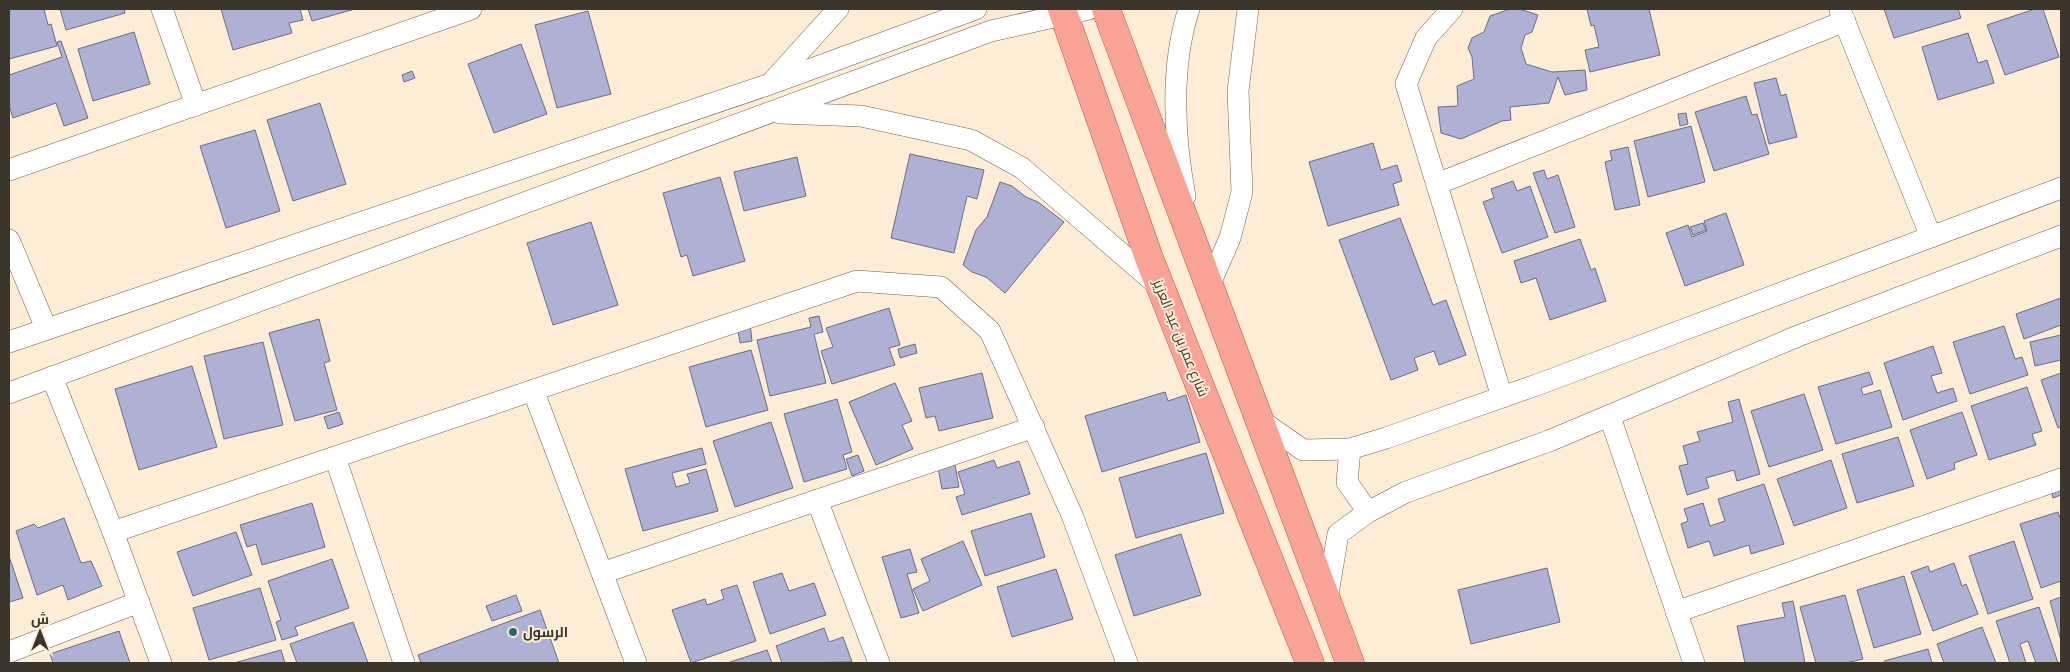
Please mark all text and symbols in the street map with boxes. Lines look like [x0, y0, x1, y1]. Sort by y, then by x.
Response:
street label: شارع عمر بن عبد العزيز [1149, 276, 1213, 399]
north arrow [15, 607, 65, 657]
text: ش [31, 610, 49, 628]
place label: الرسول [523, 623, 568, 641]
marker: الرسول [507, 626, 519, 638]

